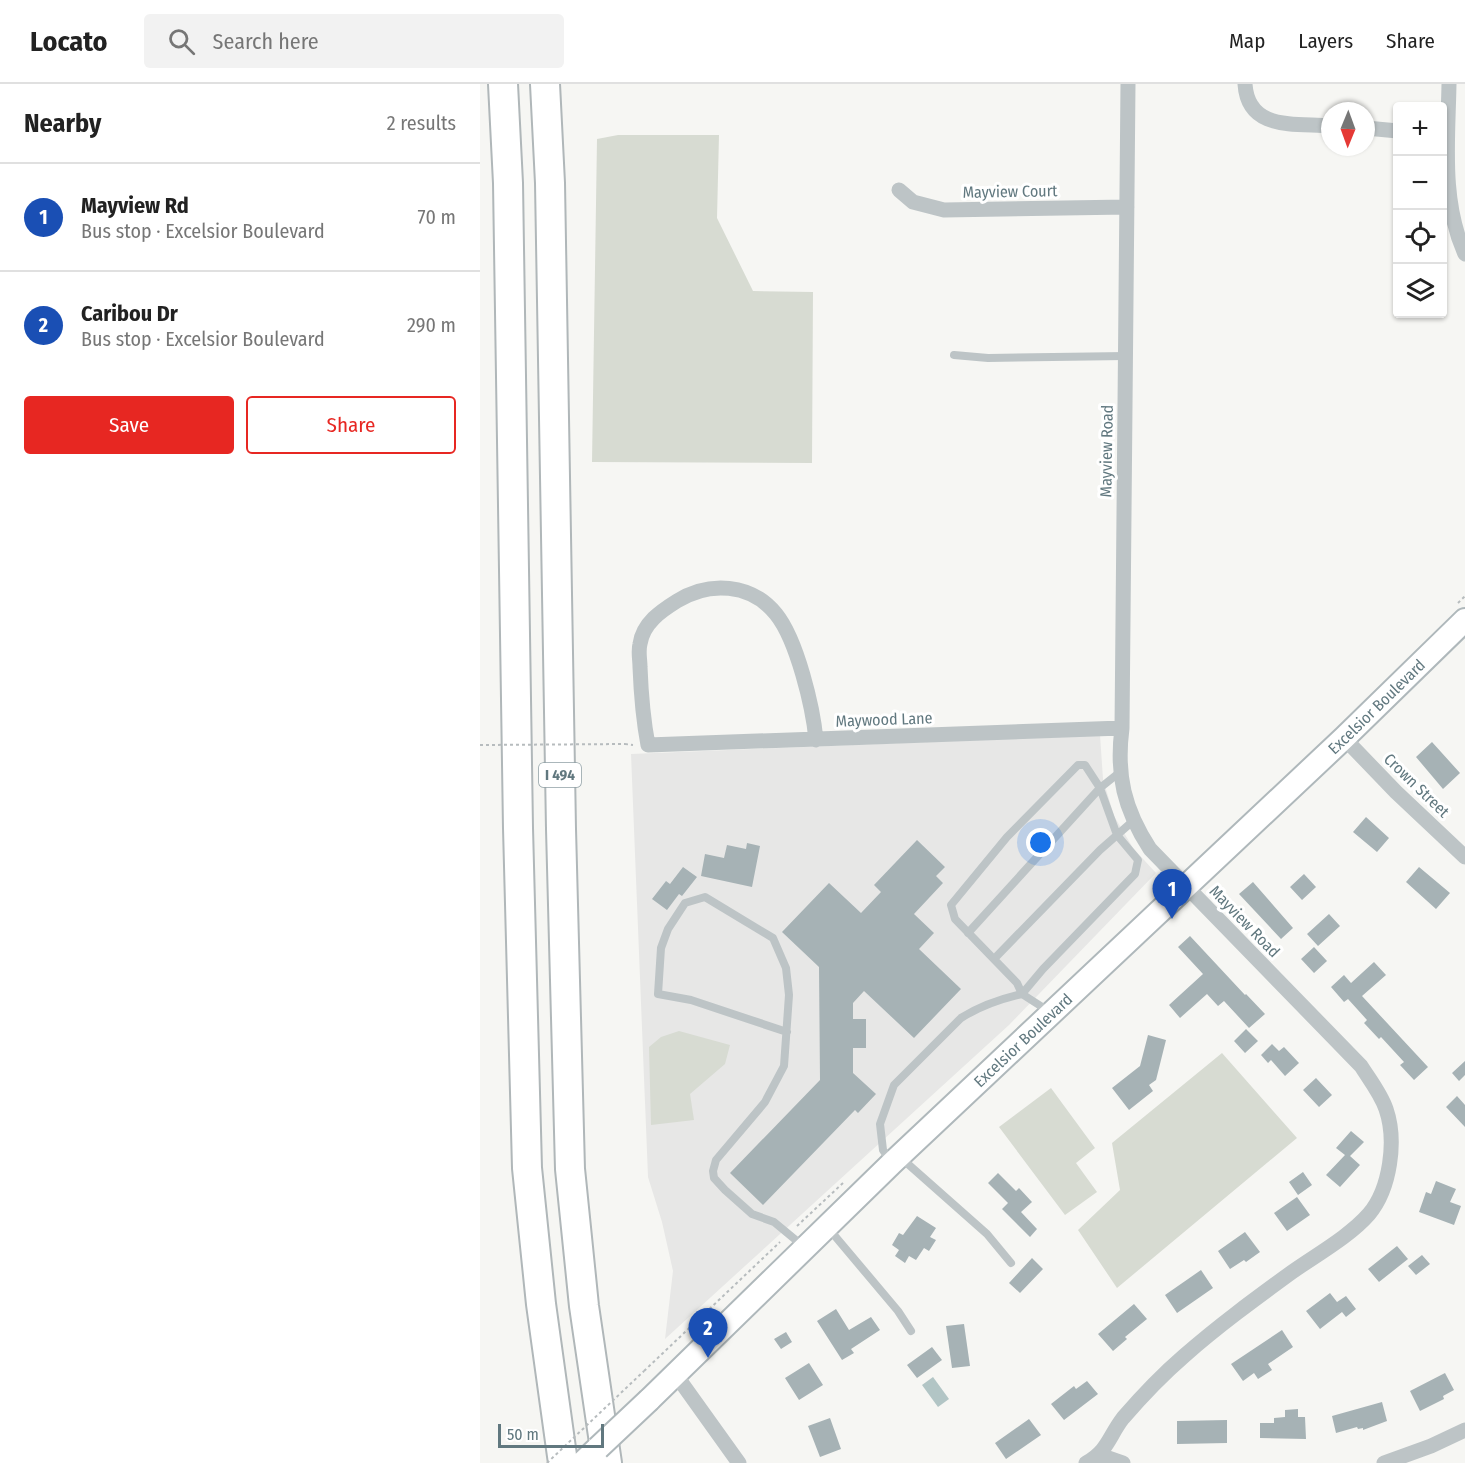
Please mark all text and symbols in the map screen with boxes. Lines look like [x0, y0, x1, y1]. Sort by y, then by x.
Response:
search box [144, 14, 564, 68]
text: Locato [30, 25, 108, 58]
icon: search [165, 25, 198, 58]
text: Search here [213, 28, 319, 55]
text: Map [1229, 28, 1265, 54]
text: Layers [1298, 28, 1353, 54]
text: Share [1386, 28, 1435, 54]
north arrow [1321, 102, 1375, 156]
map controls [1393, 102, 1447, 318]
button: + [1393, 102, 1447, 156]
text: Nearby [24, 108, 101, 139]
text: 2 results [387, 111, 456, 135]
button: − [1393, 156, 1447, 210]
street label: Mayview Court [962, 181, 1058, 202]
text: Mayview Rd [81, 192, 189, 219]
text: 1 [39, 205, 48, 229]
text: 70 m [418, 205, 456, 229]
button: locate [1393, 210, 1447, 264]
text: Bus stop · Excelsior Boulevard [81, 219, 325, 243]
button: layers [1393, 264, 1447, 318]
text: Caribou Dr [81, 300, 178, 327]
text: 2 [39, 313, 48, 337]
text: 290 m [407, 313, 456, 337]
text: Bus stop · Excelsior Boulevard [81, 327, 325, 351]
button: Save [24, 396, 234, 454]
button: Share [246, 396, 456, 454]
street label: Mayview Road [1096, 405, 1117, 497]
street label: Excelsior Boulevard [1324, 655, 1429, 758]
street label: Maywood Lane [835, 708, 933, 731]
street label: Crown Street [1380, 750, 1454, 822]
road number: I 494 [539, 763, 581, 787]
your location [1026, 828, 1055, 857]
pin: 1 [1152, 870, 1192, 919]
street label: Mayview Road [1206, 881, 1284, 961]
street label: Excelsior Boulevard [970, 990, 1076, 1091]
pin: 2 [688, 1308, 728, 1358]
scale bar [498, 1421, 604, 1448]
text: 50 m [507, 1425, 539, 1444]

